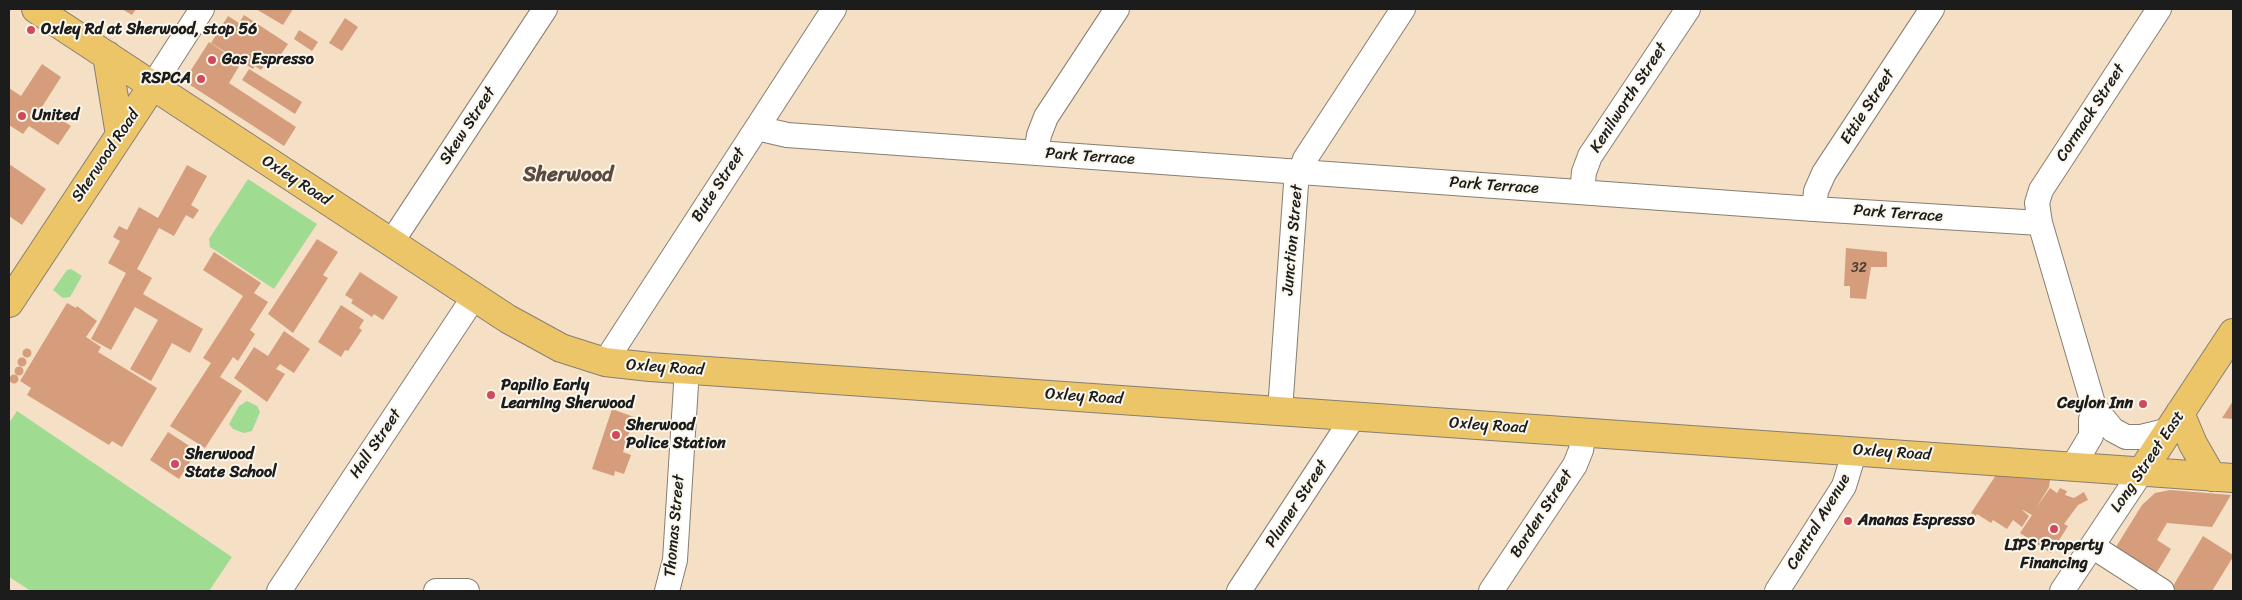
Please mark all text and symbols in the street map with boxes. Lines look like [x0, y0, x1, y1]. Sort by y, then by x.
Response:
place label: Oxley Rd at Sherwood, stop 56 [41, 20, 257, 40]
marker: Oxley Rd at Sherwood, stop 56 [25, 24, 37, 36]
street label: Kenilworth Street [1586, 39, 1672, 157]
place label: Gas Espresso [222, 50, 314, 70]
marker: Gas Espresso [206, 54, 218, 66]
street label: Cormack Street [2052, 61, 2130, 165]
street label: Ettie Street [1837, 66, 1899, 148]
place label: RSPCA [142, 69, 191, 89]
marker: RSPCA [195, 73, 207, 85]
street label: Skew Street [436, 84, 500, 168]
place label: United [32, 106, 79, 126]
street label: Sherwood Road [68, 106, 144, 206]
marker: United [16, 110, 28, 122]
street label: Bute Street [688, 144, 750, 226]
street label: Park Terrace [1045, 144, 1135, 170]
street label: Oxley Road [258, 152, 334, 210]
district label: Sherwood [523, 163, 613, 189]
street label: Park Terrace [1449, 173, 1539, 199]
street label: Junction Street [1279, 184, 1307, 296]
street label: Park Terrace [1853, 201, 1943, 227]
house number: 32 [1851, 260, 1867, 276]
street label: Oxley Road [625, 356, 705, 380]
place label: Papilio Early Learning Sherwood [501, 376, 634, 414]
street label: Oxley Road [1044, 385, 1124, 409]
marker: Papilio Early Learning Sherwood [485, 389, 497, 401]
place label: Ceylon Inn [2057, 394, 2133, 414]
marker: Ceylon Inn [2137, 398, 2149, 410]
street label: Hall Street [346, 406, 406, 482]
street label: Long Street East [2107, 408, 2189, 516]
street label: Oxley Road [1448, 414, 1528, 438]
place label: Sherwood Police Station [626, 416, 726, 454]
marker: Sherwood Police Station [610, 429, 622, 441]
street label: Oxley Road [1852, 441, 1932, 465]
place label: Sherwood State School [185, 445, 277, 483]
street label: Plumer Street [1262, 457, 1332, 551]
marker: Sherwood State School [169, 458, 181, 470]
street label: Borden Street [1507, 467, 1577, 561]
street label: Central Avenue [1783, 471, 1855, 573]
street label: Thomas Street [661, 474, 689, 578]
place label: Ananas Espresso [1858, 511, 1975, 531]
marker: Ananas Espresso [1842, 515, 1854, 527]
marker: LIPS Property Financing [2048, 523, 2060, 535]
place label: LIPS Property Financing [2005, 536, 2103, 574]

